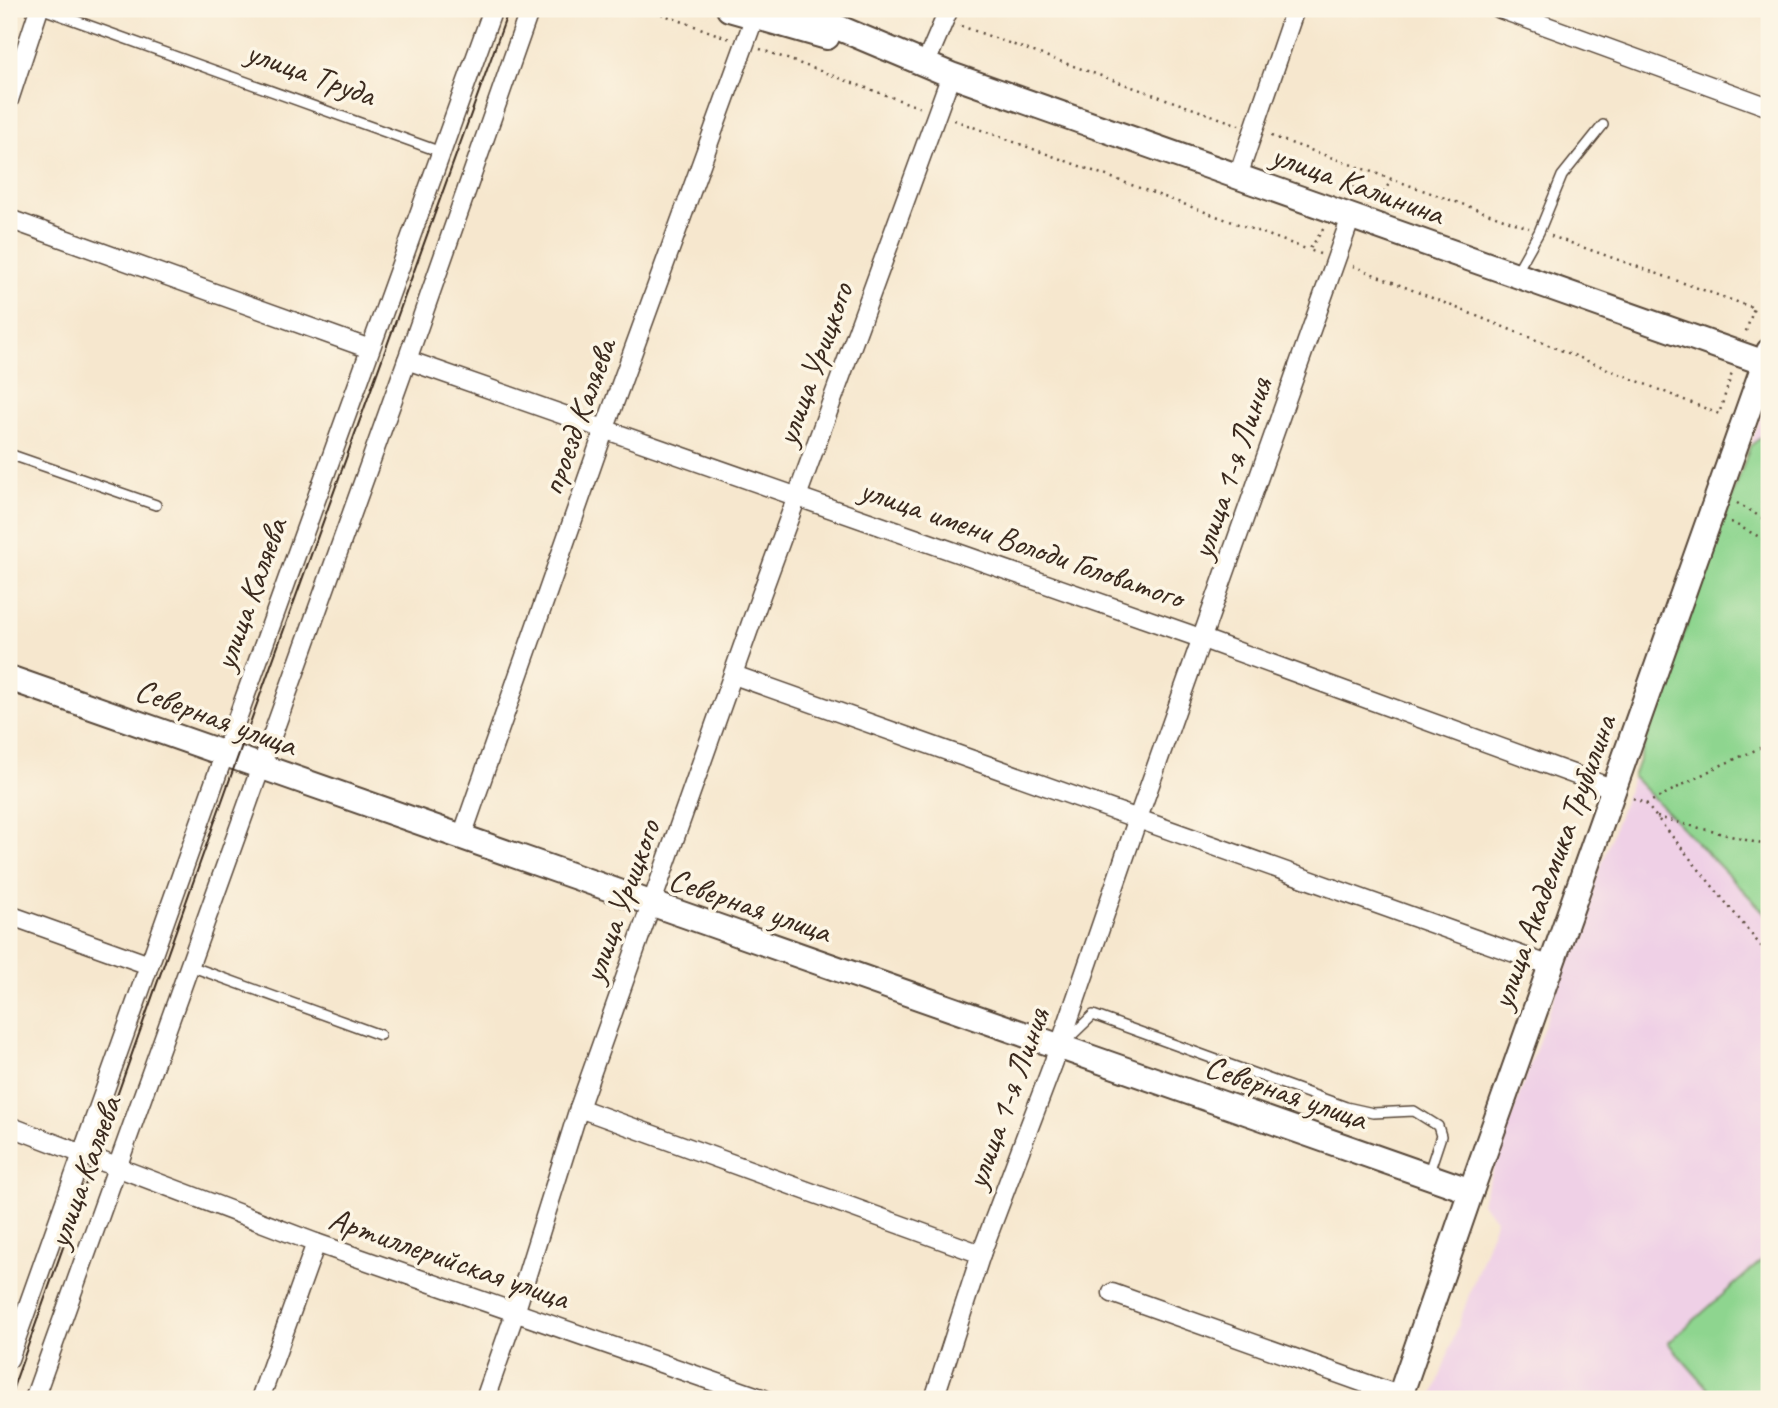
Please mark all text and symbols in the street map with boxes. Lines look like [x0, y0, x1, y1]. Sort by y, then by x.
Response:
street label: улица Труда [239, 30, 383, 116]
street label: улица Калинина [1264, 133, 1452, 235]
street label: улица Урицкого [765, 276, 863, 453]
street label: проезд Каляева [530, 331, 626, 501]
street label: улица 1-я Линия [1180, 371, 1282, 566]
street label: улица имени Володи Головатого [853, 467, 1192, 619]
street label: улица Каляева [203, 510, 298, 677]
street label: Северная улица [130, 668, 305, 766]
street label: улица Академика Трубилина [1480, 708, 1626, 1016]
street label: улица Урицкого [572, 813, 670, 990]
street label: Северная улица [663, 858, 839, 953]
street label: улица 1-я Линия [954, 1001, 1059, 1196]
street label: Северная улица [1199, 1045, 1375, 1140]
street label: улица Каляева [37, 1088, 132, 1255]
street label: Артиллерийская улица [324, 1197, 576, 1319]

